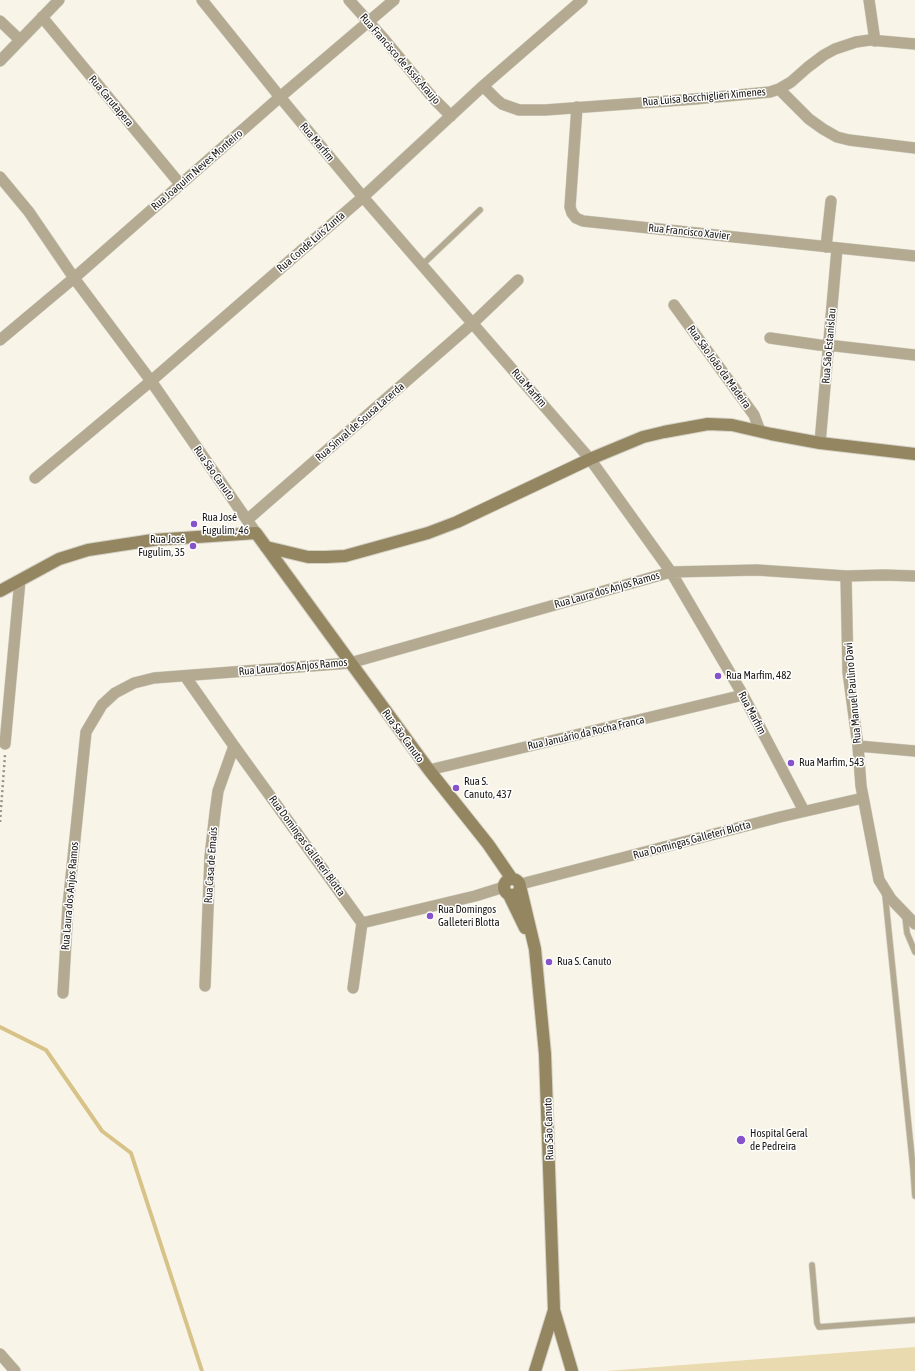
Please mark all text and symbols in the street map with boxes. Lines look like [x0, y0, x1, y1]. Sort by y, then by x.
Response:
street label: Rua Francisco de Assis Araujo [357, 11, 443, 107]
street label: Rua Carutapera [86, 73, 136, 129]
street label: Rua Luisa Bocchiglieri Ximenes [642, 85, 766, 109]
street label: Rua Marfim [297, 120, 337, 164]
street label: Rua Joaquim Neves Monteiro [149, 127, 245, 213]
street label: Rua Conde Luis Zunta [274, 209, 348, 275]
street label: Rua Francisco Xavier [648, 221, 730, 243]
street label: Rua São Estanislau [819, 308, 839, 384]
street label: Rua São João da Madeira [684, 323, 754, 411]
street label: Rua Marfim [509, 366, 549, 410]
street label: Rua Sinval de Sousa Lacerda [313, 380, 407, 464]
street label: Rua São Canuto [191, 443, 237, 503]
place label: Rua José Fugulim, 46 [202, 511, 249, 537]
marker: Rua José Fugulim, 46 [189, 519, 199, 529]
place label: Rua José Fugulim, 35 [138, 533, 185, 559]
marker: Rua José Fugulim, 35 [188, 541, 198, 551]
street label: Rua Laura dos Anjos Ramos [553, 569, 661, 611]
street label: Rua Manuel Paulino Davi [842, 642, 864, 744]
street label: Rua Laura dos Anjos Ramos [238, 656, 348, 678]
place label: Rua Marfim, 482 [726, 669, 792, 683]
marker: Rua Marfim, 482 [713, 671, 723, 681]
street label: Rua Marfim [735, 689, 769, 737]
street label: Rua São Canuto [379, 707, 427, 765]
street label: Rua Januário da Rocha Franca [526, 713, 646, 753]
place label: Rua Marfim, 543 [799, 756, 865, 770]
marker: Rua Marfim, 543 [786, 758, 796, 768]
place label: Rua S. Canuto, 437 [464, 775, 512, 801]
marker: Rua S. Canuto, 437 [451, 783, 461, 793]
street label: Rua Domingas Galleteri Blotta [266, 793, 348, 899]
street label: Rua Domingas Galleteri Blotta [632, 818, 752, 862]
street label: Rua Casa de Emaús [202, 826, 220, 904]
street label: Rua Laura dos Anjos Ramos [59, 841, 81, 951]
place label: Rua Domingos Galleteri Blotta [438, 903, 500, 929]
marker: Rua Domingos Galleteri Blotta [425, 911, 435, 921]
place label: Rua S. Canuto [557, 955, 611, 969]
marker: Rua S. Canuto [544, 957, 554, 967]
street label: Rua São Canuto [541, 1097, 557, 1161]
place label: Hospital Geral de Pedreira [750, 1127, 808, 1153]
marker: Hospital Geral de Pedreira [735, 1134, 747, 1146]

